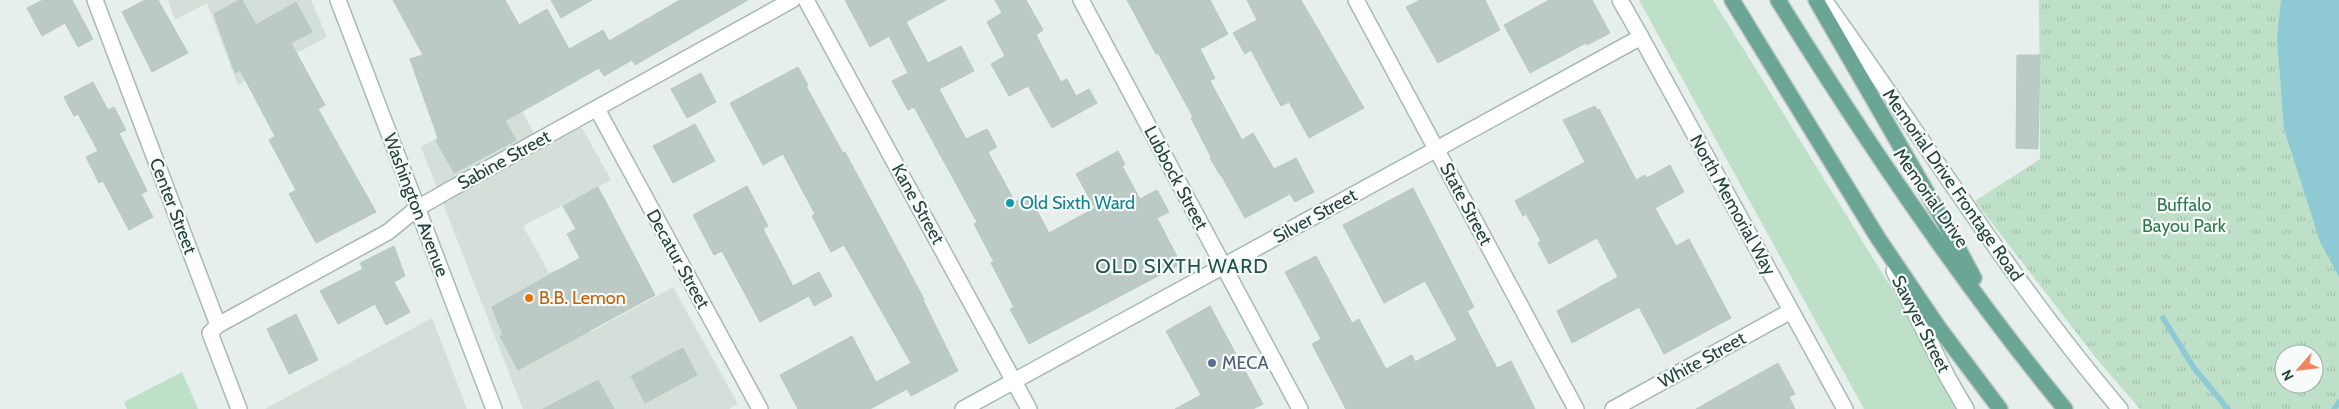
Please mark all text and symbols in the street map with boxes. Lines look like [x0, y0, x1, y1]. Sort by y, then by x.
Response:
street label: Memorial Drive Frontage Road [1878, 85, 2028, 285]
street label: Lubbock Street [1139, 122, 1213, 234]
street label: Sabine Street [454, 126, 554, 194]
street label: Washington Avenue [378, 130, 454, 280]
street label: North Memorial Way [1685, 131, 1781, 279]
street label: Memorial Drive [1889, 144, 1973, 252]
street label: Center Street [145, 155, 201, 257]
street label: State Street [1435, 159, 1497, 249]
street label: Kane Street [887, 160, 949, 248]
street label: Silver Street [1269, 184, 1361, 248]
place label: Old Sixth Ward [1020, 192, 1135, 214]
park label: Buffalo Bayou Park [2142, 194, 2227, 237]
marker: Old Sixth Ward [1004, 197, 1016, 209]
street label: Decatur Street [642, 205, 714, 313]
district label: OLD SIXTH WARD [1095, 254, 1269, 278]
street label: Sawyer Street [1887, 272, 1955, 376]
place label: B.B. Lemon [539, 287, 626, 309]
marker: B.B. Lemon [523, 292, 535, 304]
street label: White Street [1655, 327, 1749, 393]
north arrow [2274, 344, 2324, 394]
place label: MECA [1222, 352, 1268, 374]
marker: MECA [1206, 357, 1218, 369]
text: N [2277, 367, 2298, 384]

